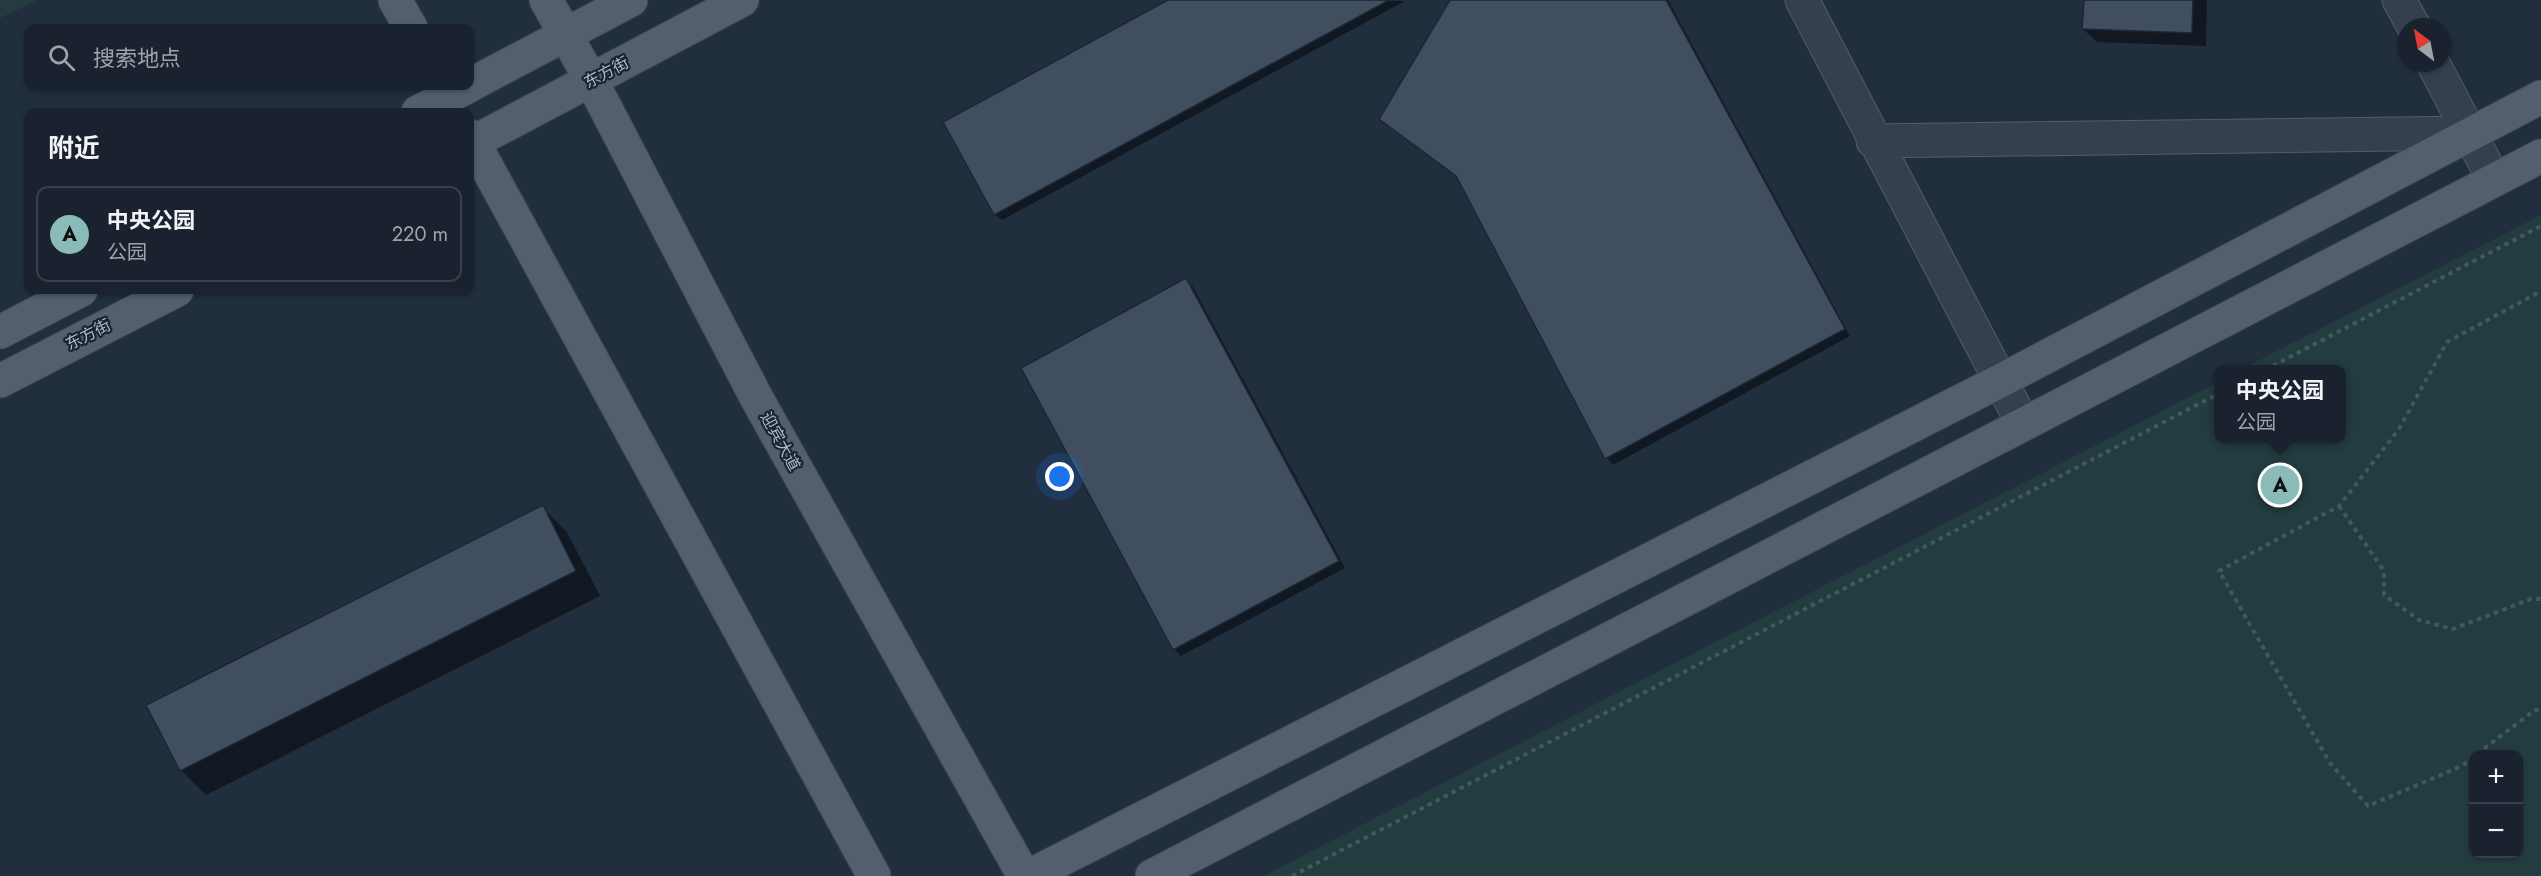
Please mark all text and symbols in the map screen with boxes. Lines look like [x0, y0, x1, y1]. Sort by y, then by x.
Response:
north arrow [2397, 18, 2451, 72]
search box [24, 24, 474, 90]
icon: search [45, 41, 78, 74]
text: 搜索地点 [93, 42, 181, 74]
street label: 东方街 [580, 51, 633, 94]
text: 附近 [48, 129, 100, 167]
text: 中央公园 [107, 204, 195, 236]
text: A [62, 220, 77, 249]
text: 220 m [392, 220, 448, 249]
text: 公园 [107, 238, 147, 267]
street label: 东方街 [62, 313, 115, 356]
popup [2214, 365, 2346, 443]
text: 中央公园 [2236, 374, 2324, 406]
street label: 迎宾大道 [755, 408, 806, 475]
text: 公园 [2236, 408, 2276, 437]
your location [1045, 462, 1074, 491]
pin: A [2260, 462, 2300, 508]
map controls [2469, 750, 2523, 858]
button: + [2469, 750, 2523, 804]
button: − [2469, 804, 2523, 858]

